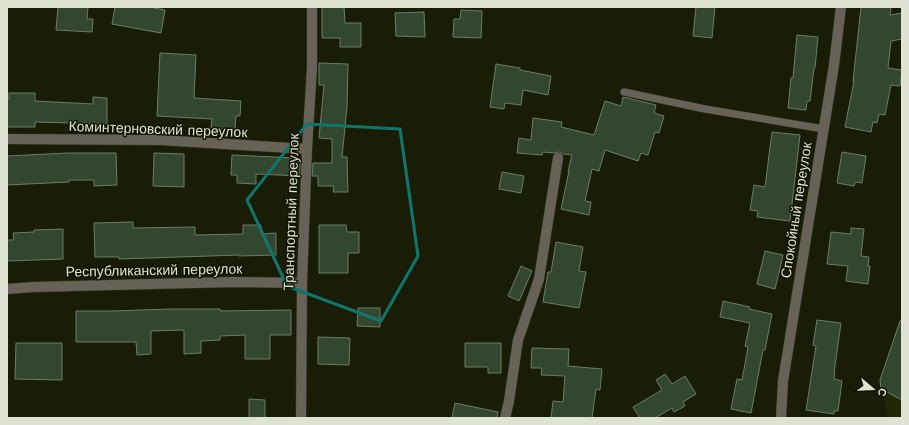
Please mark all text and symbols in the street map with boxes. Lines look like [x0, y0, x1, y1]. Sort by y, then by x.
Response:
street label: Коминтерновский переулок [68, 118, 249, 140]
street label: Транспортный переулок [280, 132, 302, 291]
street label: Спокойный переулок [777, 140, 815, 279]
street label: Республиканский переулок [65, 260, 243, 280]
north arrow [853, 369, 893, 409]
text: С [875, 386, 889, 398]

